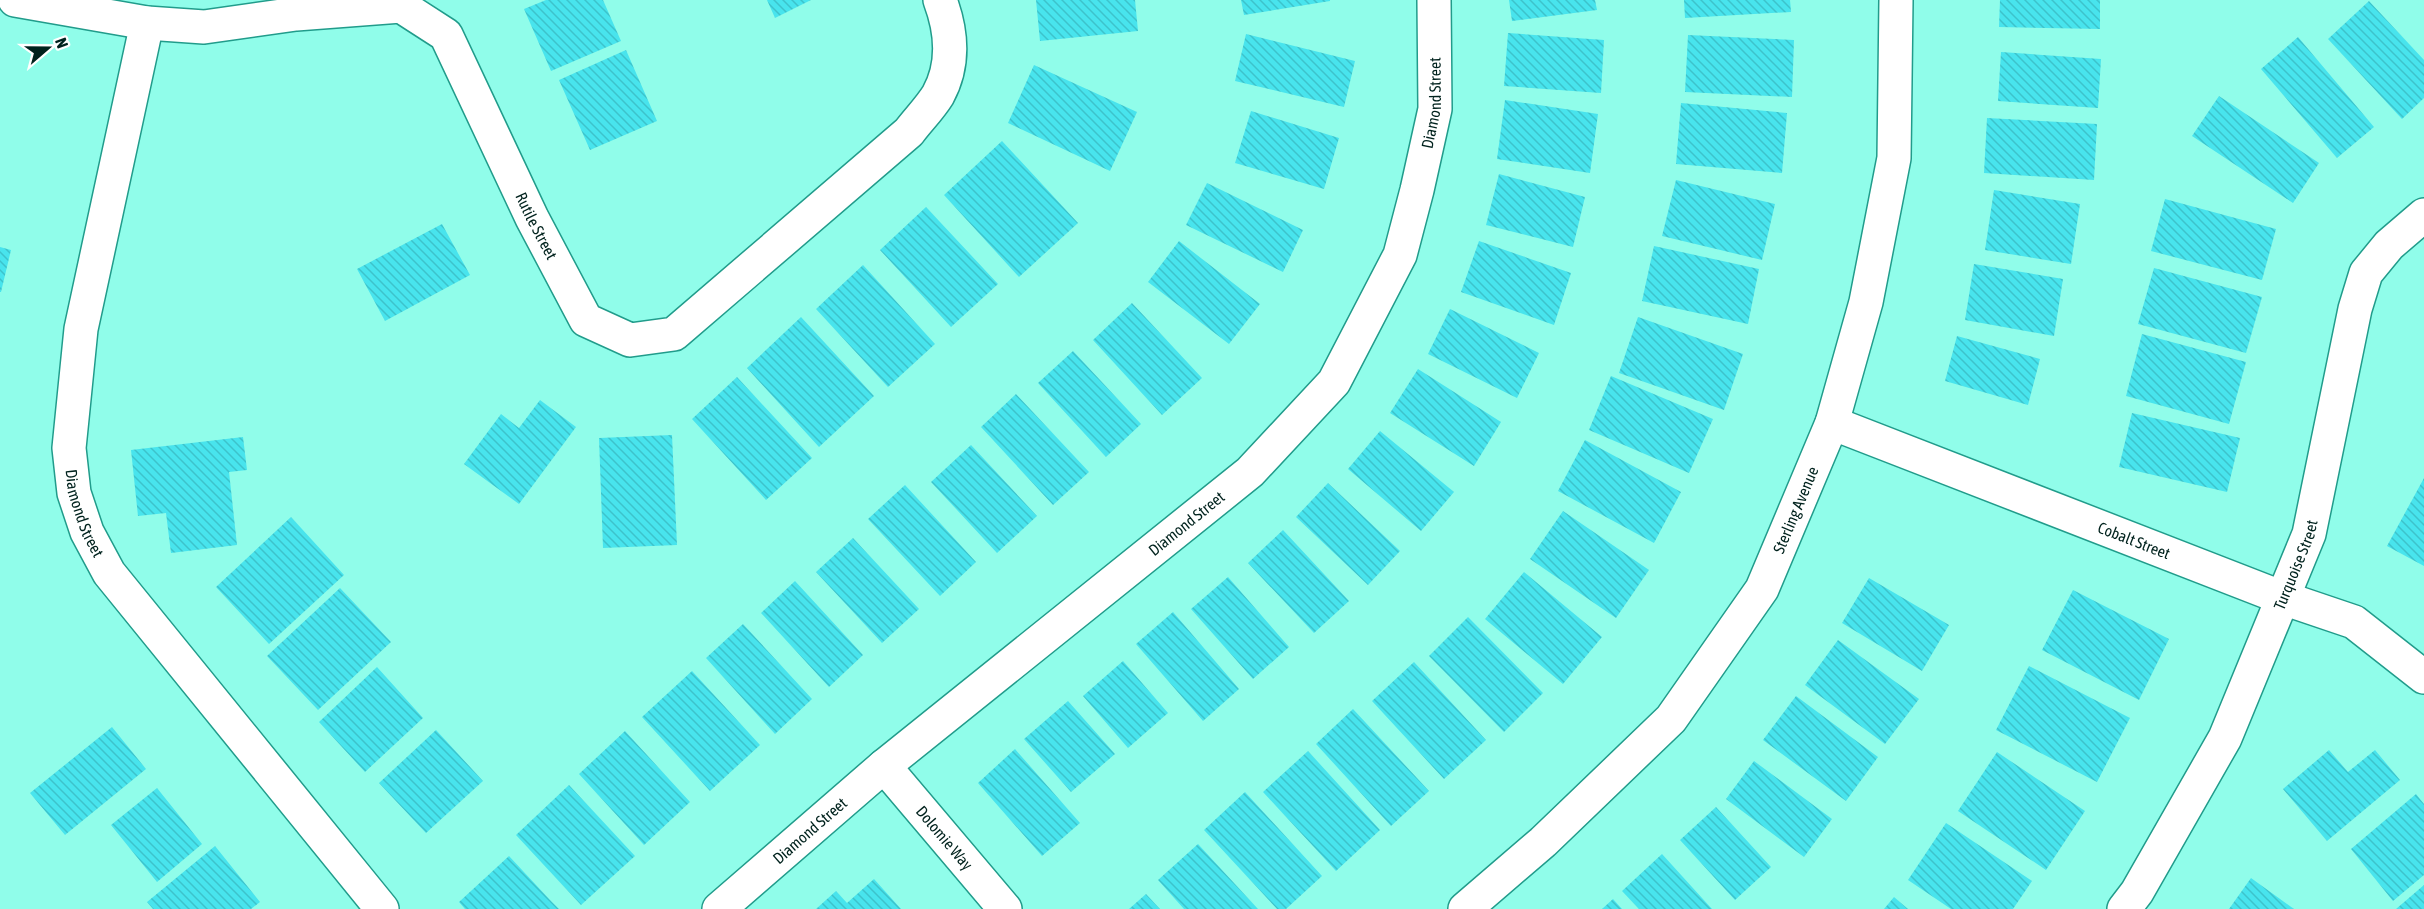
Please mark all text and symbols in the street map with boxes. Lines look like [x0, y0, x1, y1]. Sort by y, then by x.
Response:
north arrow [18, 18, 78, 78]
text: N [52, 35, 72, 50]
street label: Diamond Street [1418, 57, 1444, 150]
street label: Rutile Street [512, 189, 561, 263]
street label: Sterling Avenue [1769, 464, 1822, 556]
street label: Diamond Street [62, 468, 108, 560]
street label: Diamond Street [1145, 487, 1228, 559]
street label: Cobalt Street [2095, 518, 2173, 562]
street label: Turquoise Street [2270, 518, 2321, 612]
street label: Diamond Street [769, 793, 851, 867]
street label: Dolomie Way [913, 802, 977, 874]

